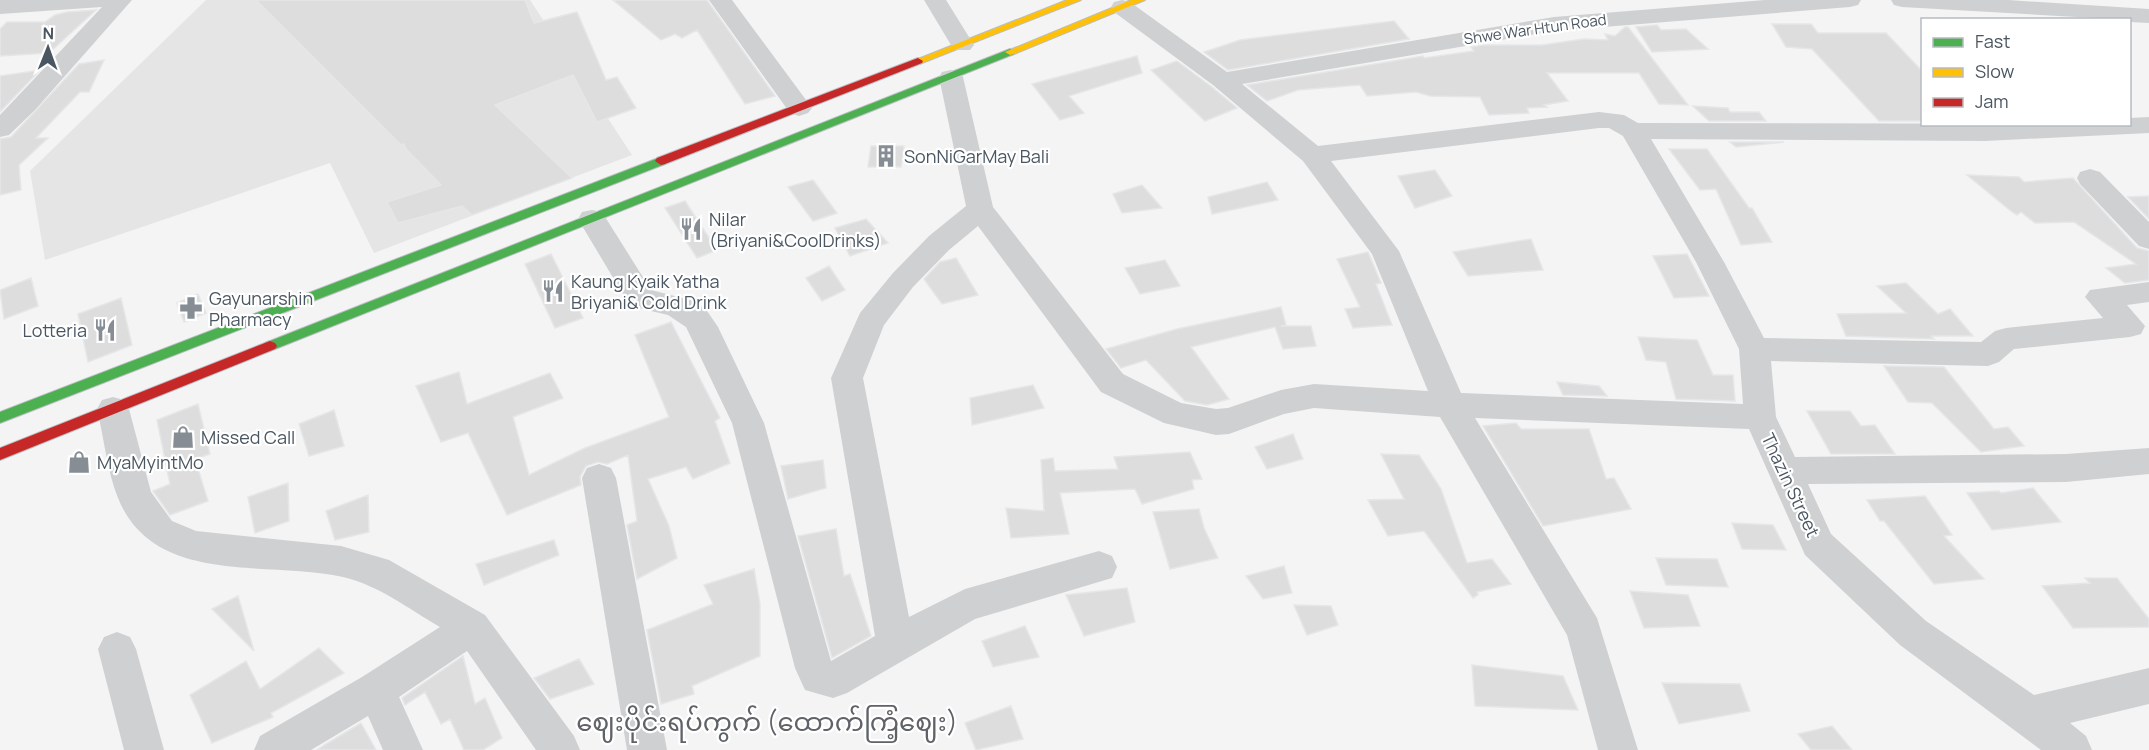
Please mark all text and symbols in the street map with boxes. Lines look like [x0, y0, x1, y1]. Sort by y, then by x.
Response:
street label: Shwe War Htun Road [1462, 9, 1608, 49]
north arrow [18, 18, 78, 78]
legend [1921, 18, 2131, 126]
text: N [42, 22, 54, 44]
text: Fast [1975, 29, 2010, 53]
text: Slow [1975, 59, 2015, 83]
text: Jam [1975, 89, 2009, 113]
building icon: SonNiGarMay Bali [873, 143, 899, 169]
place label: SonNiGarMay Bali [904, 144, 1049, 168]
place label: Nilar (Briyani&CoolDrinks) [709, 207, 881, 252]
restaurant icon: Nilar (Briyani&CoolDrinks) [678, 216, 704, 242]
place label: Kaung Kyaik Yatha Briyani& Cold Drink [571, 269, 728, 314]
restaurant icon: Kaung Kyaik Yatha Briyani& Cold Drink [540, 278, 566, 304]
place label: Gayunarshin Pharmacy [209, 286, 313, 331]
pharmacy icon: Gayunarshin Pharmacy [178, 295, 204, 321]
restaurant icon: Lotteria [92, 317, 118, 343]
place label: Lotteria [23, 318, 87, 342]
shop icon: Missed Call [170, 424, 196, 450]
place label: Missed Call [201, 425, 295, 449]
street label: Thazin Street [1756, 429, 1826, 541]
shop icon: MyaMyintMo [66, 449, 92, 475]
place label: MyaMyintMo [97, 450, 204, 474]
district label: ဈေးပိုင်းရပ်ကွက် (ထောက်ကြံ့ဈေး) [576, 703, 958, 743]

